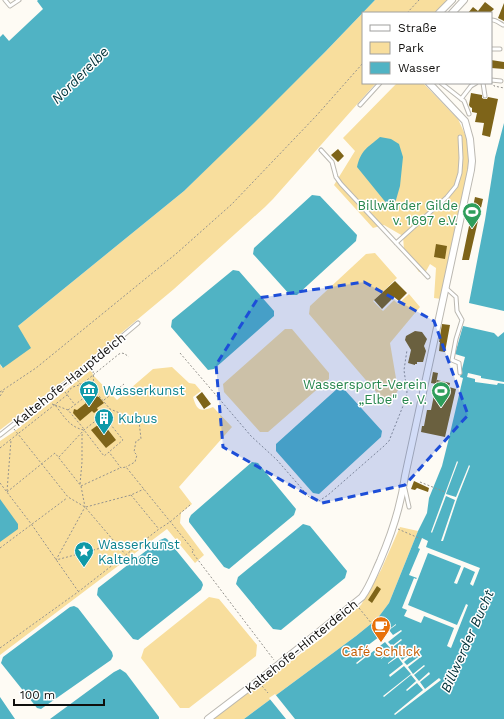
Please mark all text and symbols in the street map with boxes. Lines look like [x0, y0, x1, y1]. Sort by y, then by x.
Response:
legend [362, 12, 492, 84]
text: Straße [398, 21, 437, 35]
text: Park [398, 41, 424, 55]
water label: Norderelbe [48, 43, 112, 107]
text: Wasser [398, 61, 440, 75]
place label: Billwärder Gilde v. 1697 e.V. [358, 198, 458, 228]
sports icon: Billwärder Gilde v. 1697 e.V. [461, 201, 483, 229]
street label: Kaltehofe-Hauptdeich [10, 330, 128, 429]
place label: Wassersport-Verein „Elbe" e. V. [303, 377, 427, 407]
museum icon: Wasserkunst [78, 379, 100, 407]
sports icon: Wassersport-Verein „Elbe" e. V. [430, 380, 452, 408]
place label: Wasserkunst [103, 383, 185, 398]
building icon: Kubus [93, 407, 115, 435]
place label: Kubus [118, 411, 157, 426]
place label: Wasserkunst Kaltehofe [98, 537, 180, 567]
place icon: Wasserkunst Kaltehofe [73, 540, 95, 568]
water label: Billwerder Bucht [437, 587, 497, 695]
street label: Kaltehofe-Hinterdeich [242, 596, 361, 696]
cafe icon: Café Schlick [370, 615, 392, 643]
place label: Café Schlick [342, 644, 421, 659]
scale bar [14, 681, 104, 707]
text: 100 m [20, 688, 55, 702]

